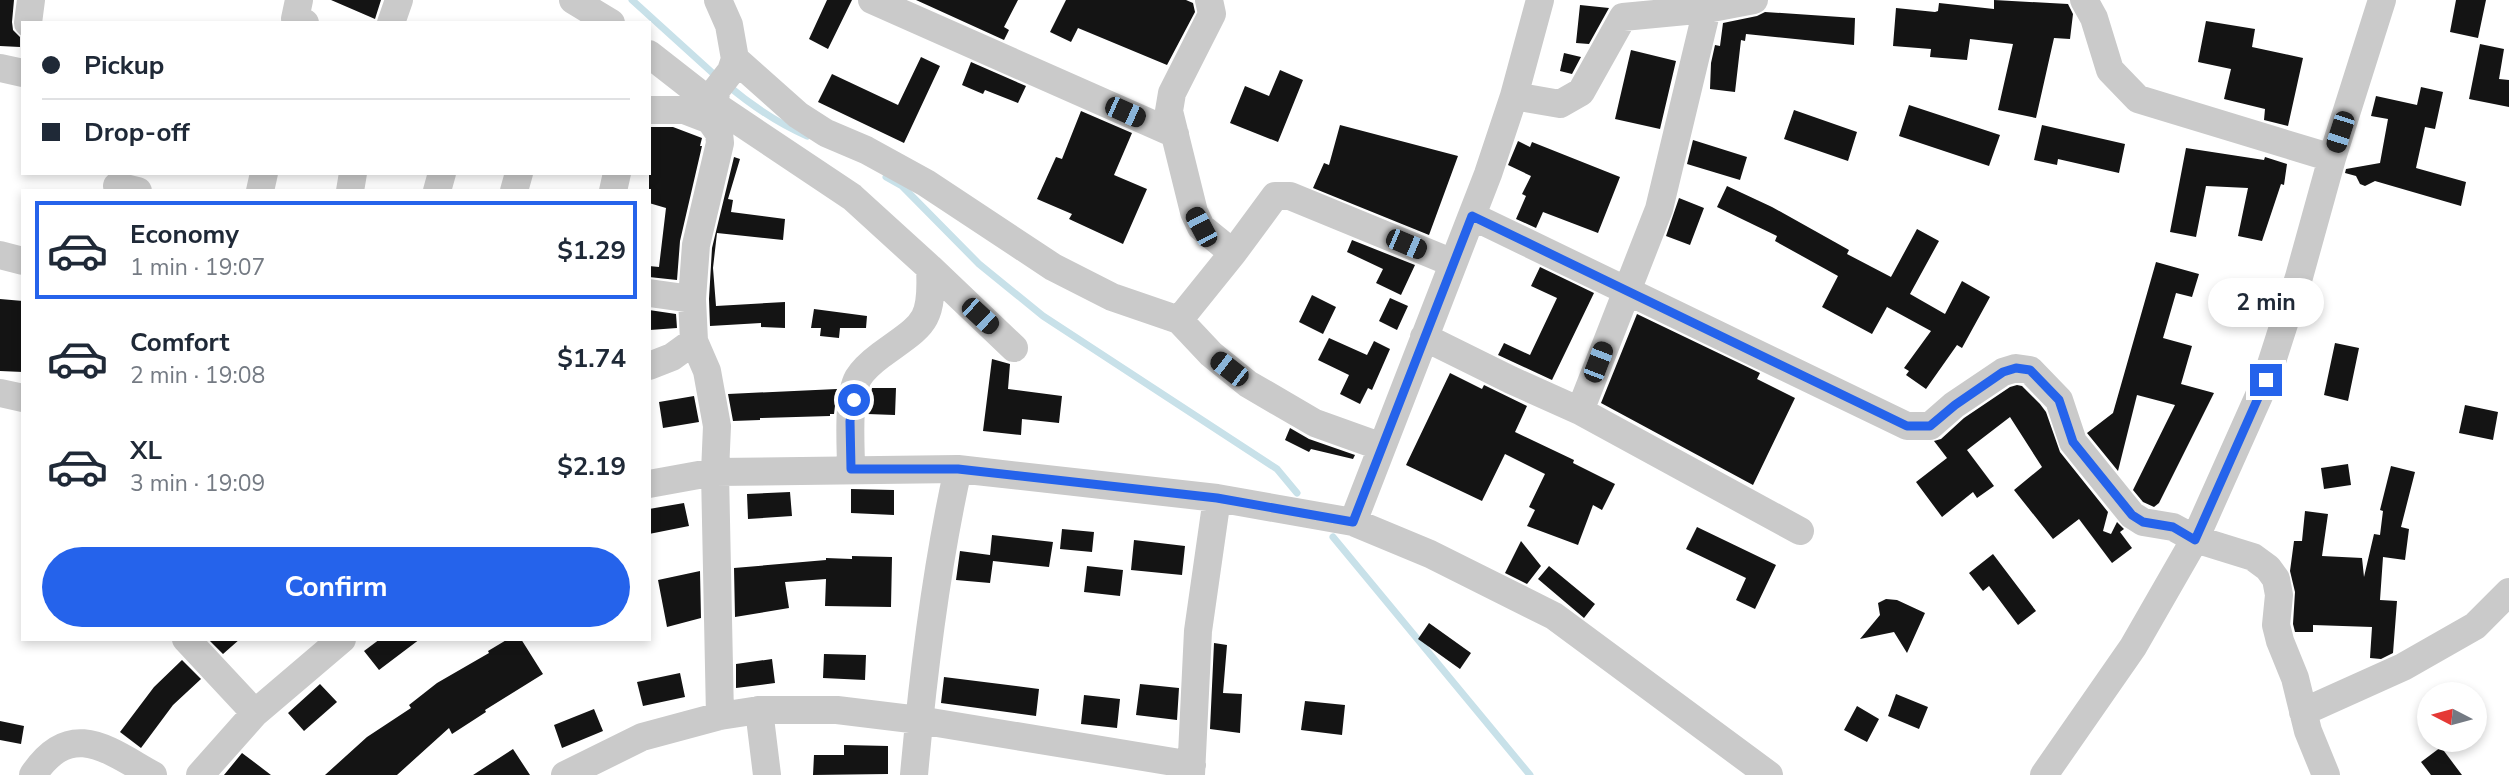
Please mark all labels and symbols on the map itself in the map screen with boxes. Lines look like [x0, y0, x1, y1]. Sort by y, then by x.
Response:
car [1102, 94, 1149, 130]
car [2324, 109, 2357, 155]
car [1182, 204, 1221, 250]
car [1383, 226, 1430, 262]
callout: 2 min [2208, 278, 2324, 328]
car [958, 294, 1003, 338]
car [1581, 339, 1616, 385]
car [1206, 348, 1253, 390]
route end [2250, 364, 2282, 396]
route start [838, 384, 870, 416]
north arrow [2417, 682, 2487, 752]

